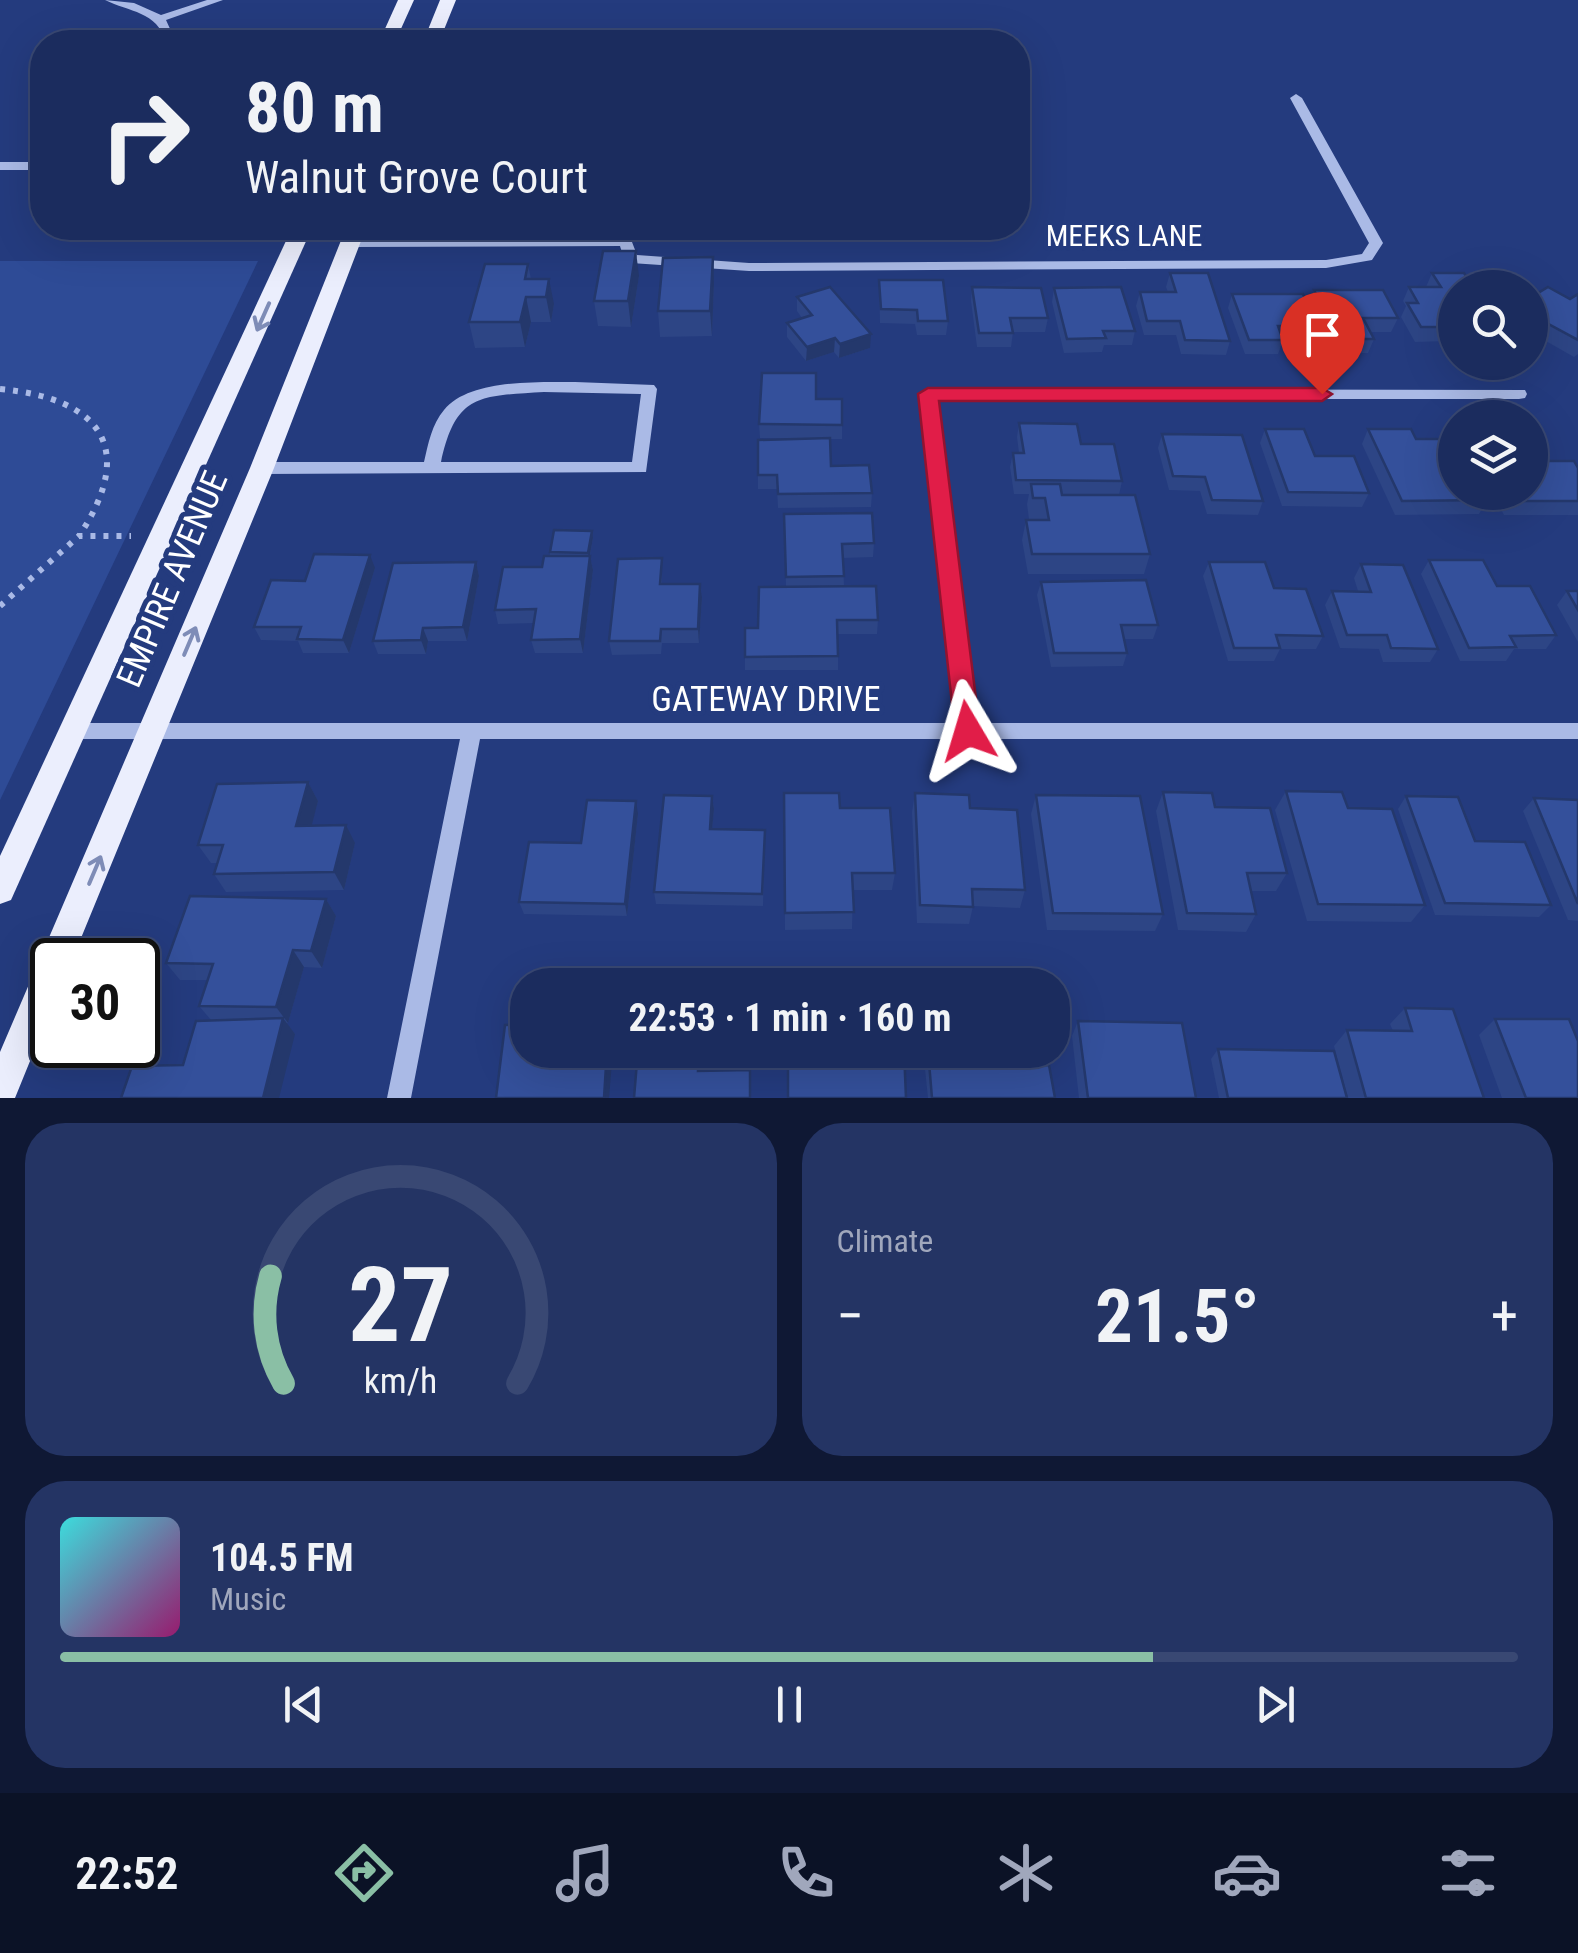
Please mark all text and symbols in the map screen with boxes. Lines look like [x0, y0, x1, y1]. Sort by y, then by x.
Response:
text: 80 m [245, 67, 384, 149]
icon: right [80, 70, 210, 200]
text: Walnut Grove Court [245, 151, 588, 204]
street label: MEEKS LANE [1046, 218, 1202, 253]
map controls [1438, 270, 1548, 510]
button: search [1438, 270, 1548, 380]
pin [1280, 292, 1365, 395]
one-way arrow [253, 301, 271, 332]
icon: arrive [1295, 307, 1350, 362]
button: layers [1438, 400, 1548, 510]
street label: EMPIRE AVENUE [109, 465, 236, 693]
one-way arrow [182, 626, 200, 657]
street label: GATEWAY DRIVE [651, 679, 881, 720]
position arrow [916, 679, 1020, 783]
one-way arrow [87, 855, 105, 886]
speed limit sign: 30 [30, 938, 160, 1068]
text: 22:53 · 1 min · 160 m [629, 996, 951, 1040]
text: Climate [837, 1222, 933, 1260]
text: 27 [348, 1245, 453, 1366]
text: 21.5° [1095, 1272, 1260, 1360]
text: − [837, 1284, 864, 1348]
text: + [1491, 1284, 1518, 1348]
text: km/h [364, 1360, 438, 1402]
text: 104.5 FM [210, 1536, 354, 1580]
text: Music [210, 1580, 286, 1618]
icon: previous [276, 1677, 331, 1732]
icon: pause [762, 1677, 817, 1732]
icon: next [1248, 1677, 1303, 1732]
icon: directions [329, 1838, 399, 1908]
icon: music [550, 1838, 620, 1908]
icon: phone [771, 1838, 841, 1908]
icon: climate [991, 1838, 1061, 1908]
icon: car [1212, 1838, 1282, 1908]
icon: filters [1433, 1838, 1503, 1908]
text: 22:52 [75, 1847, 179, 1900]

